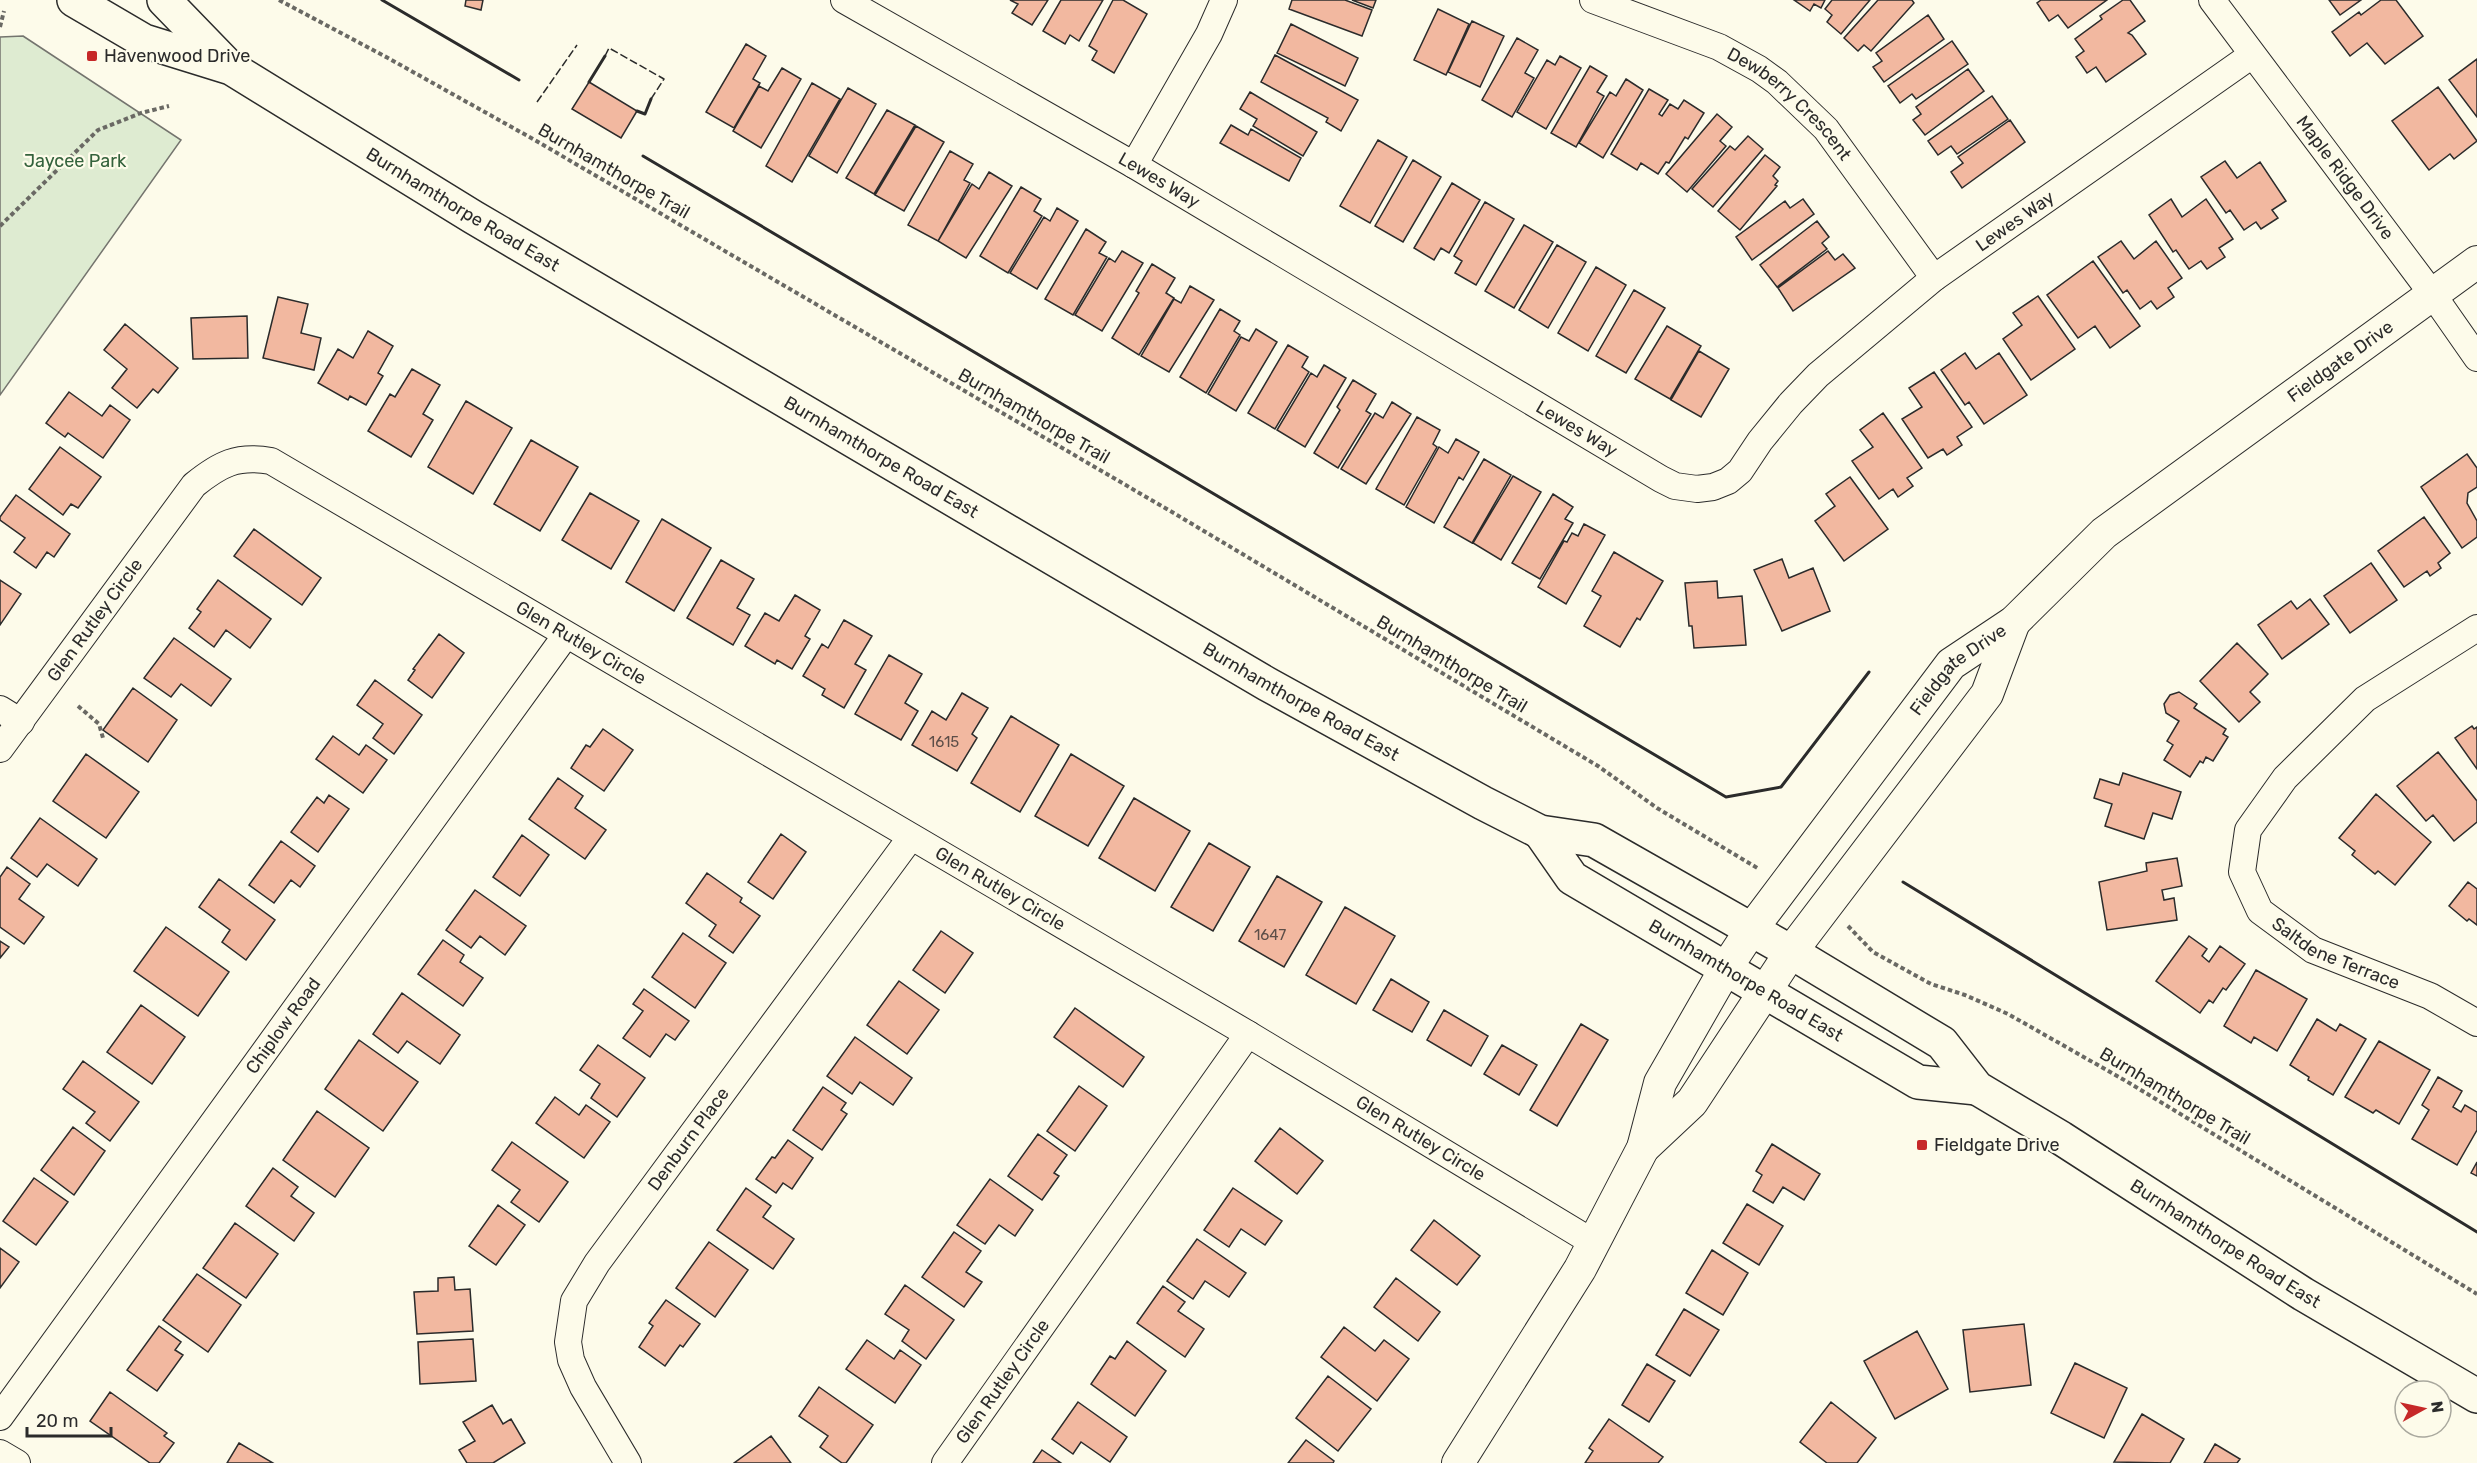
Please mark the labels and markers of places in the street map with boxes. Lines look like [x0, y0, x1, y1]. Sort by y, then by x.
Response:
place label: Havenwood Drive [104, 45, 250, 67]
marker: Havenwood Drive [85, 49, 99, 63]
place label: Fieldgate Drive [1934, 1134, 2059, 1156]
marker: Fieldgate Drive [1915, 1138, 1929, 1152]

